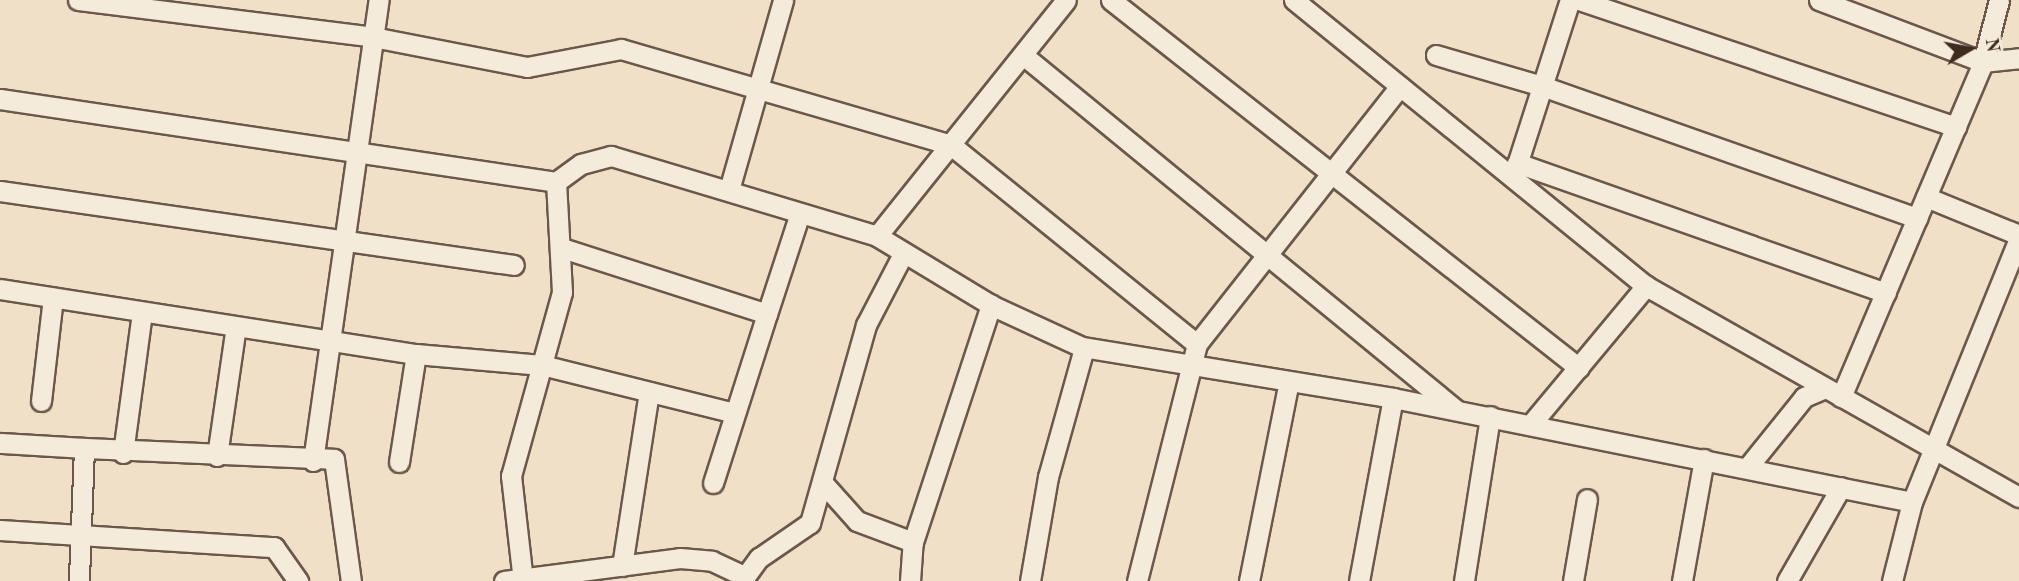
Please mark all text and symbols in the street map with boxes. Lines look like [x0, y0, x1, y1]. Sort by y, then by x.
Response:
north arrow [1935, 14, 2005, 84]
text: N [1981, 36, 2002, 54]

